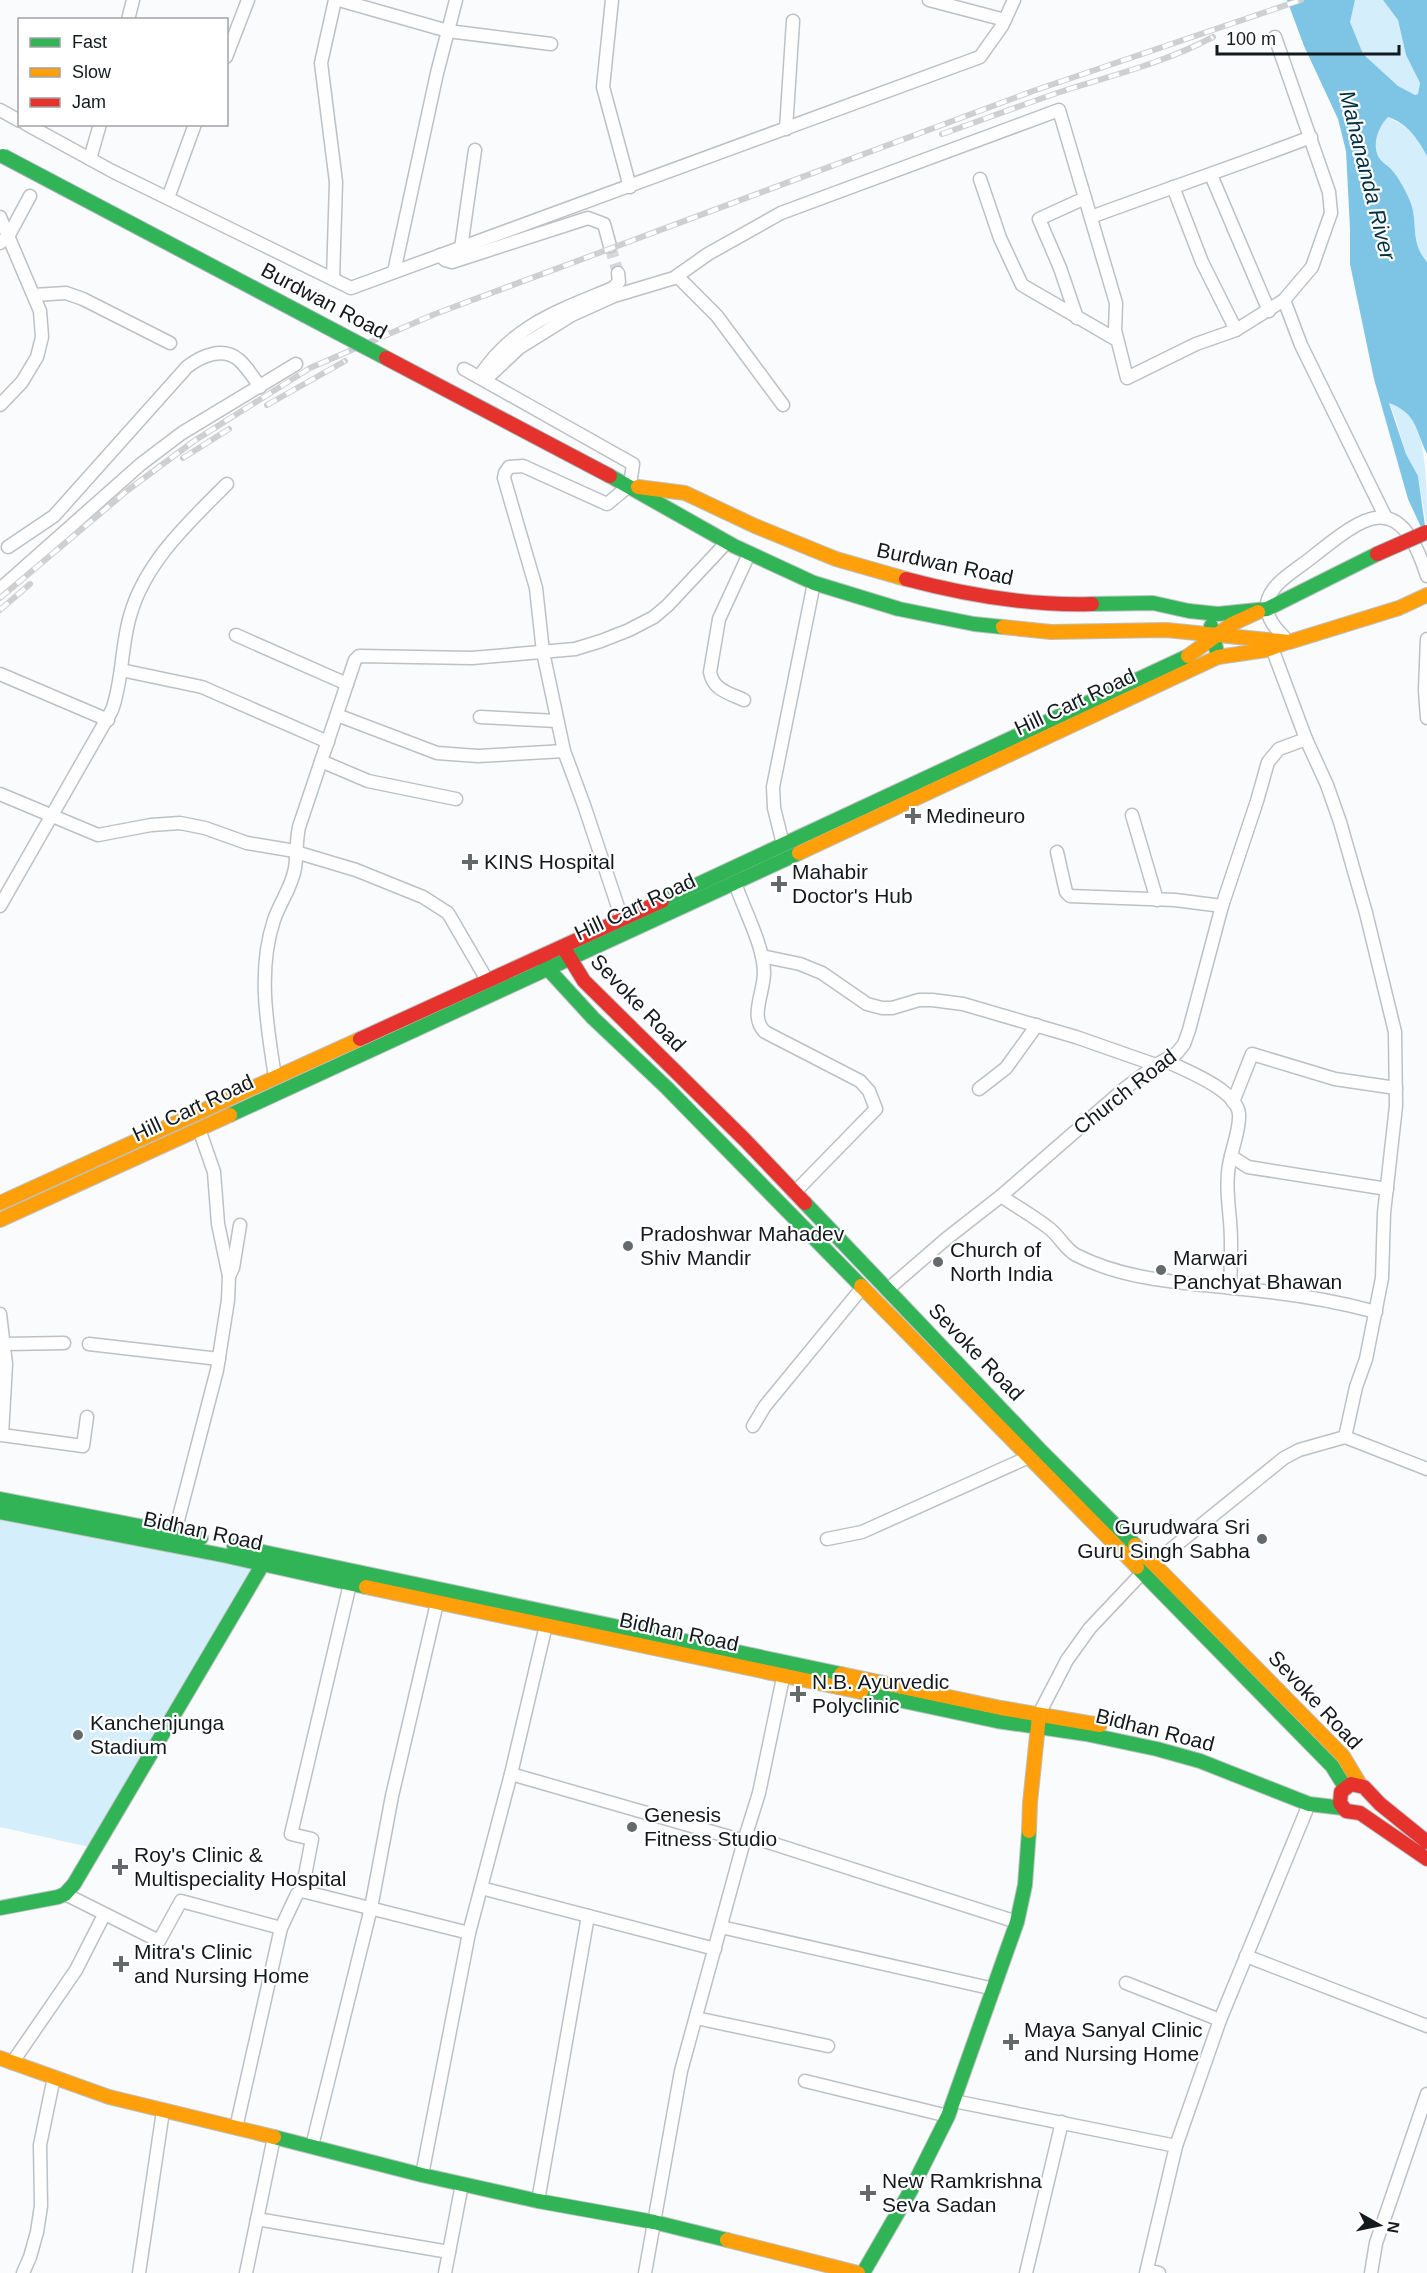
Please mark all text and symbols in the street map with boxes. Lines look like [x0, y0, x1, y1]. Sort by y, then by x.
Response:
legend [18, 18, 228, 126]
scale bar [1217, 18, 1398, 56]
text: 100 m [1226, 29, 1276, 49]
text: Fast [72, 32, 107, 52]
text: Slow [72, 62, 112, 82]
water label: Mahananda River [1334, 88, 1401, 264]
text: Jam [72, 92, 106, 112]
street label: Burdwan Road [258, 258, 391, 343]
street label: Burdwan Road [875, 538, 1015, 589]
street label: Hill Cart Road [1011, 664, 1139, 740]
place label: Medineuro [926, 804, 1025, 827]
marker: Medineuro [904, 807, 922, 825]
place label: KINS Hospital [484, 850, 615, 873]
marker: KINS Hospital [461, 853, 479, 871]
place label: Mahabir Doctor's Hub [792, 860, 913, 907]
street label: Hill Cart Road [571, 869, 699, 945]
marker: Mahabir Doctor's Hub [770, 875, 788, 893]
street label: Sevoke Road [586, 949, 690, 1056]
street label: Church Road [1069, 1044, 1181, 1139]
street label: Hill Cart Road [129, 1070, 257, 1146]
place label: Pradoshwar Mahadev Shiv Mandir [640, 1222, 845, 1269]
place label: Church of North India [950, 1238, 1053, 1285]
marker: Pradoshwar Mahadev Shiv Mandir [621, 1239, 635, 1253]
place label: Marwari Panchyat Bhawan [1173, 1246, 1342, 1293]
marker: Church of North India [931, 1255, 945, 1269]
marker: Marwari Panchyat Bhawan [1154, 1263, 1168, 1277]
street label: Sevoke Road [924, 1298, 1028, 1405]
street label: Bidhan Road [141, 1507, 265, 1554]
place label: Gurudwara Sri Guru Singh Sabha [1077, 1515, 1250, 1562]
marker: Gurudwara Sri Guru Singh Sabha [1255, 1532, 1269, 1546]
street label: Bidhan Road [617, 1608, 741, 1655]
street label: Sevoke Road [1264, 1646, 1367, 1754]
place label: N.B. Ayurvedic Polyclinic [812, 1670, 949, 1717]
marker: N.B. Ayurvedic Polyclinic [789, 1685, 807, 1703]
street label: Bidhan Road [1093, 1704, 1217, 1755]
place label: Kanchenjunga Stadium [90, 1711, 225, 1758]
marker: Kanchenjunga Stadium [71, 1728, 85, 1742]
place label: Genesis Fitness Studio [644, 1803, 777, 1850]
marker: Genesis Fitness Studio [625, 1820, 639, 1834]
place label: Roy's Clinic & Multispeciality Hospital [134, 1843, 346, 1890]
marker: Roy's Clinic & Multispeciality Hospital [111, 1858, 129, 1876]
place label: Mitra's Clinic and Nursing Home [134, 1940, 309, 1987]
marker: Mitra's Clinic and Nursing Home [112, 1955, 130, 1973]
place label: Maya Sanyal Clinic and Nursing Home [1024, 2018, 1203, 2065]
marker: Maya Sanyal Clinic and Nursing Home [1002, 2033, 1020, 2051]
place label: New Ramkrishna Seva Sadan [882, 2169, 1042, 2216]
marker: New Ramkrishna Seva Sadan [859, 2184, 877, 2202]
north arrow [1349, 2195, 1409, 2255]
text: N [1384, 2220, 1403, 2234]

